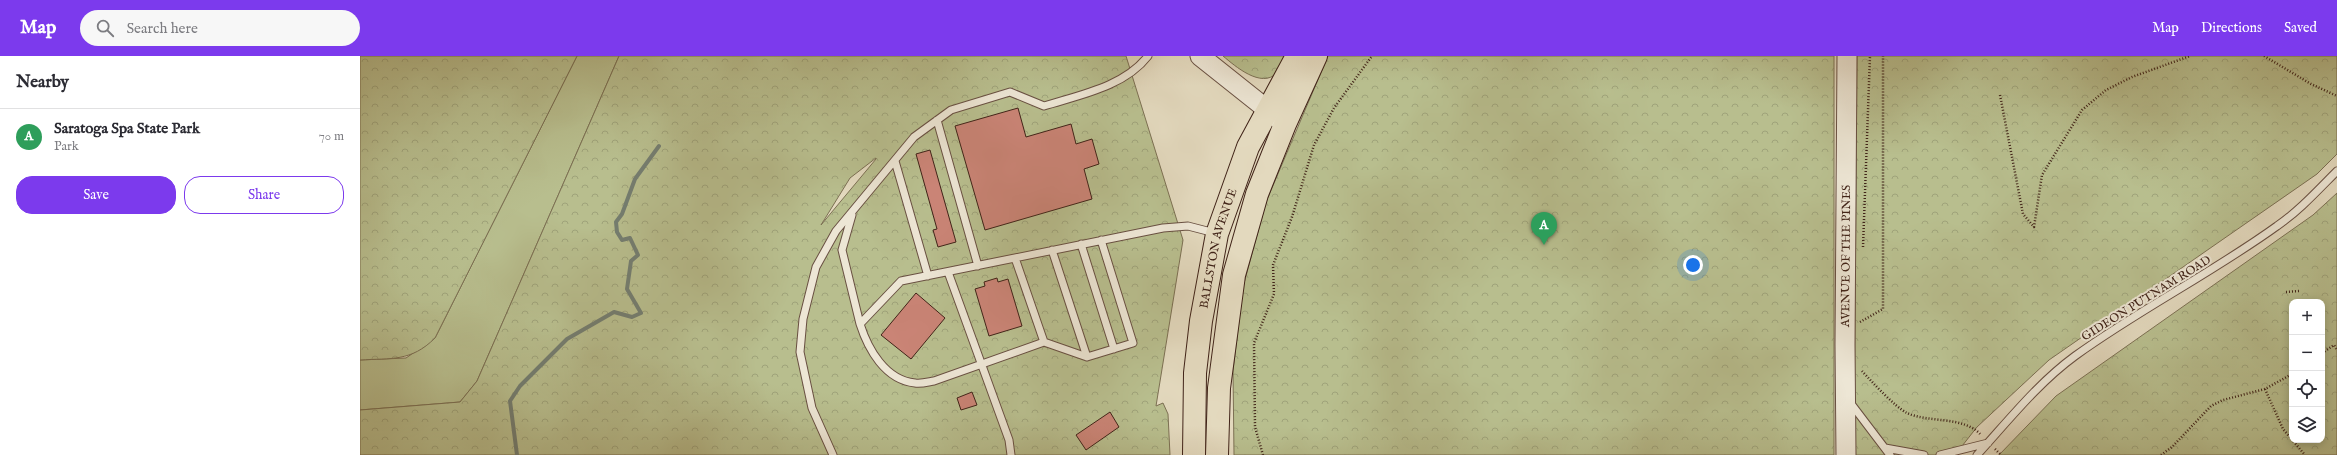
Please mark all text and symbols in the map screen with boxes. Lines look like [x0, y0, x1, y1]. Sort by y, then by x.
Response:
search box [80, 10, 360, 46]
text: Map [20, 16, 56, 40]
icon: search [94, 17, 116, 39]
text: Search here [126, 19, 198, 38]
text: Map [2152, 19, 2179, 37]
text: Directions [2201, 19, 2262, 37]
text: Saved [2284, 19, 2317, 37]
text: Nearby [16, 72, 69, 93]
text: Saratoga Spa State Park [54, 119, 200, 138]
text: A [25, 128, 33, 145]
text: 70 m [319, 128, 344, 145]
text: Park [54, 138, 79, 155]
button: Save [16, 176, 176, 214]
button: Share [184, 176, 344, 214]
street label: AVENUE OF THE PINES [1838, 185, 1854, 328]
street label: BALLSTON AVENUE [1196, 186, 1241, 310]
pin: A [1531, 212, 1557, 245]
street label: GIDEON PUTNAM ROAD [2079, 252, 2214, 344]
your location [1683, 255, 1703, 275]
map controls [2289, 299, 2325, 443]
button: + [2289, 299, 2325, 335]
button: − [2289, 335, 2325, 371]
button: locate [2289, 371, 2325, 407]
button: layers [2289, 407, 2325, 443]

